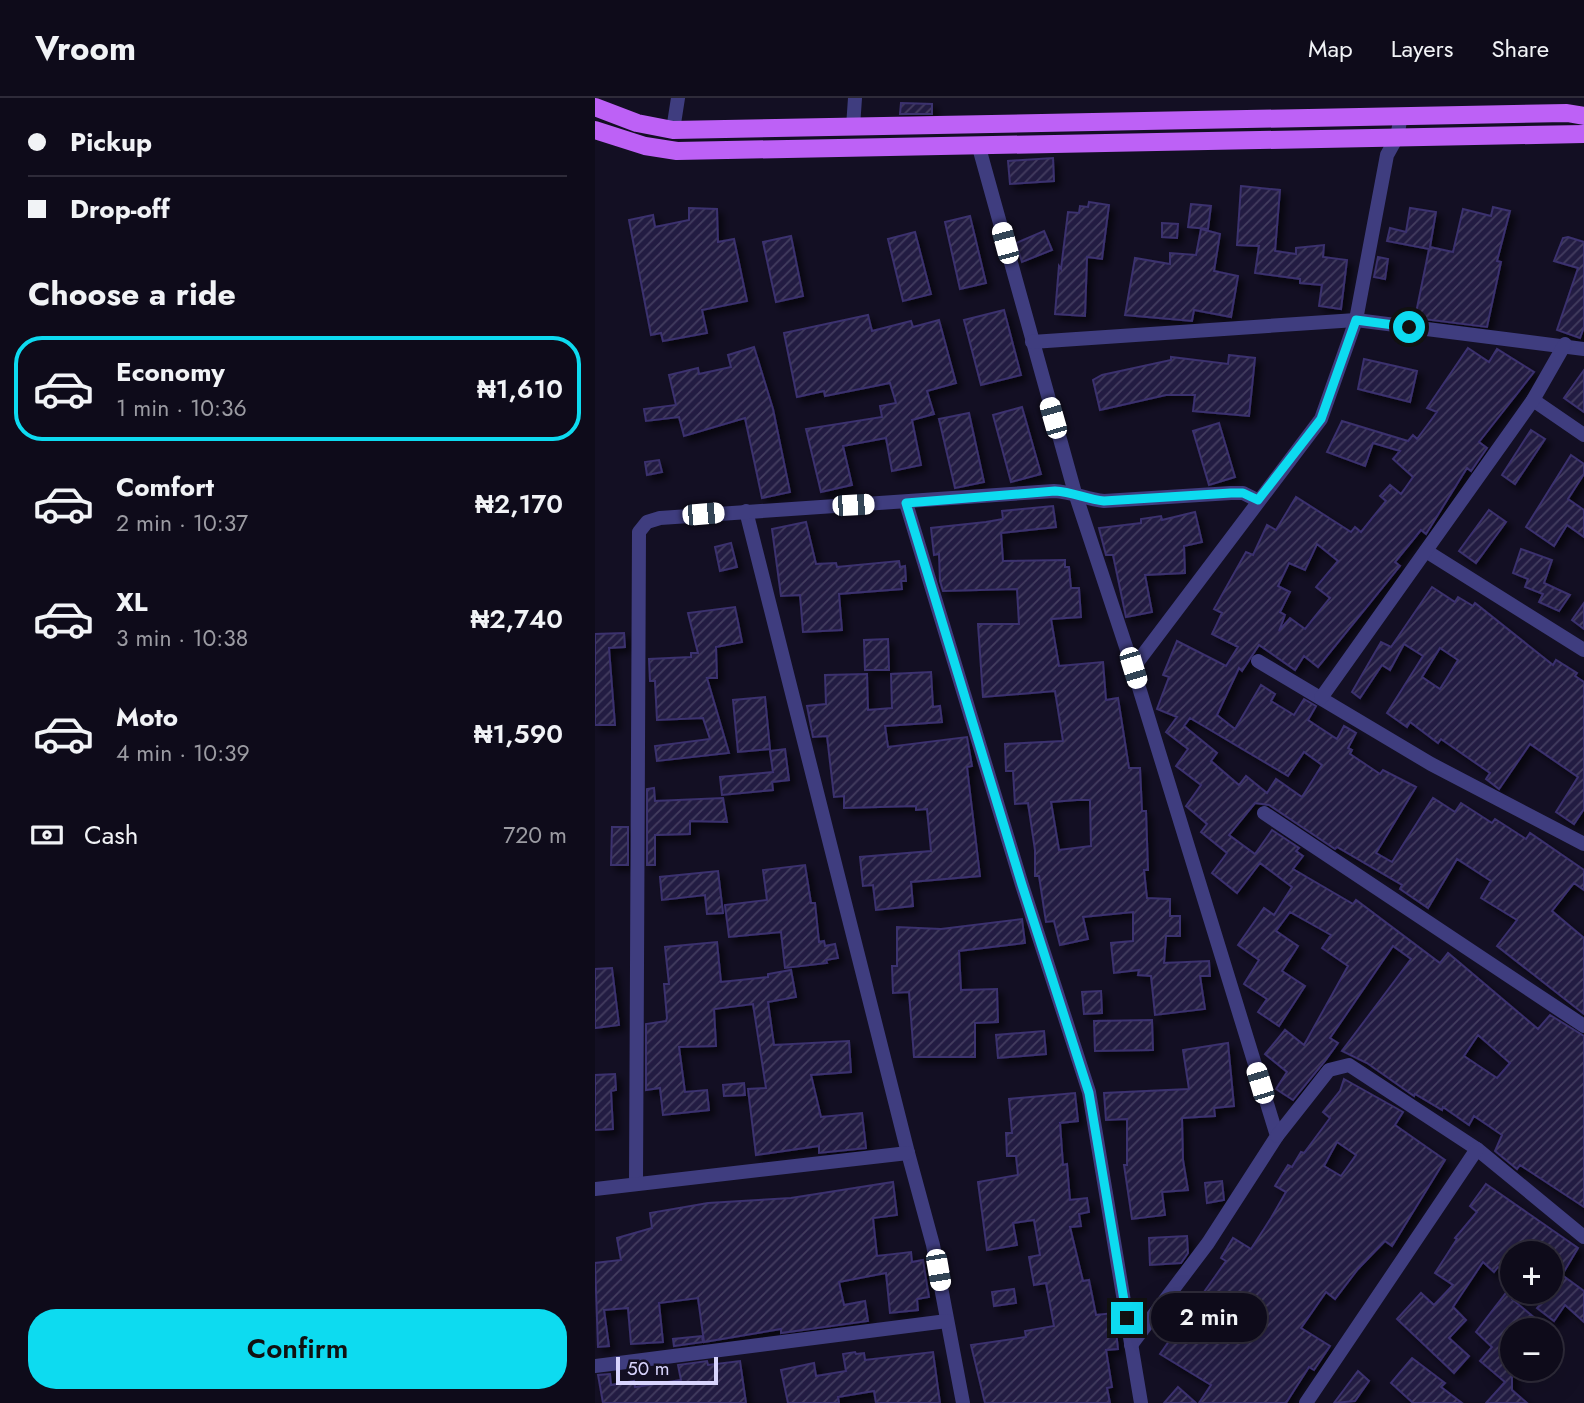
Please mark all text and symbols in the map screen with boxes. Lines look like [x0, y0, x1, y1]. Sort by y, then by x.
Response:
text: Vroom [35, 25, 136, 72]
text: Map [1308, 31, 1353, 66]
text: Layers [1391, 31, 1453, 66]
text: Share [1491, 31, 1549, 66]
text: Pickup [70, 123, 152, 161]
text: Drop-off [70, 190, 170, 228]
car [990, 220, 1021, 266]
text: Choose a ride [28, 271, 236, 317]
route start [1393, 311, 1425, 343]
text: Economy [116, 353, 225, 391]
icon: car [32, 357, 95, 420]
text: ₦1,610 [477, 370, 563, 408]
text: 1 min · 10:36 [116, 391, 247, 425]
car [1038, 395, 1069, 441]
text: Comfort [116, 468, 214, 506]
icon: car [32, 472, 95, 535]
text: ₦2,170 [475, 485, 563, 523]
car [832, 493, 875, 517]
car [682, 502, 725, 526]
text: 2 min · 10:37 [116, 506, 248, 540]
text: XL [116, 583, 148, 621]
icon: car [32, 587, 95, 650]
text: ₦2,740 [471, 600, 563, 638]
text: 3 min · 10:38 [116, 621, 248, 655]
car [1117, 645, 1150, 691]
text: Moto [116, 698, 178, 736]
icon: car [32, 702, 95, 765]
text: ₦1,590 [474, 715, 563, 753]
text: 4 min · 10:39 [116, 736, 250, 770]
icon: cash [28, 816, 66, 854]
text: Cash [84, 816, 138, 854]
text: 720 m [503, 818, 567, 852]
car [1244, 1060, 1277, 1106]
map controls [1500, 1241, 1563, 1381]
button: + [1500, 1241, 1563, 1304]
car [925, 1247, 952, 1293]
callout: 2 min [1151, 1294, 1267, 1342]
text: 2 min [1179, 1300, 1239, 1334]
route end [1111, 1302, 1143, 1334]
button: Confirm [28, 1309, 567, 1389]
button: − [1500, 1318, 1563, 1381]
scale bar [616, 1354, 717, 1386]
text: 50 m [627, 1355, 670, 1382]

